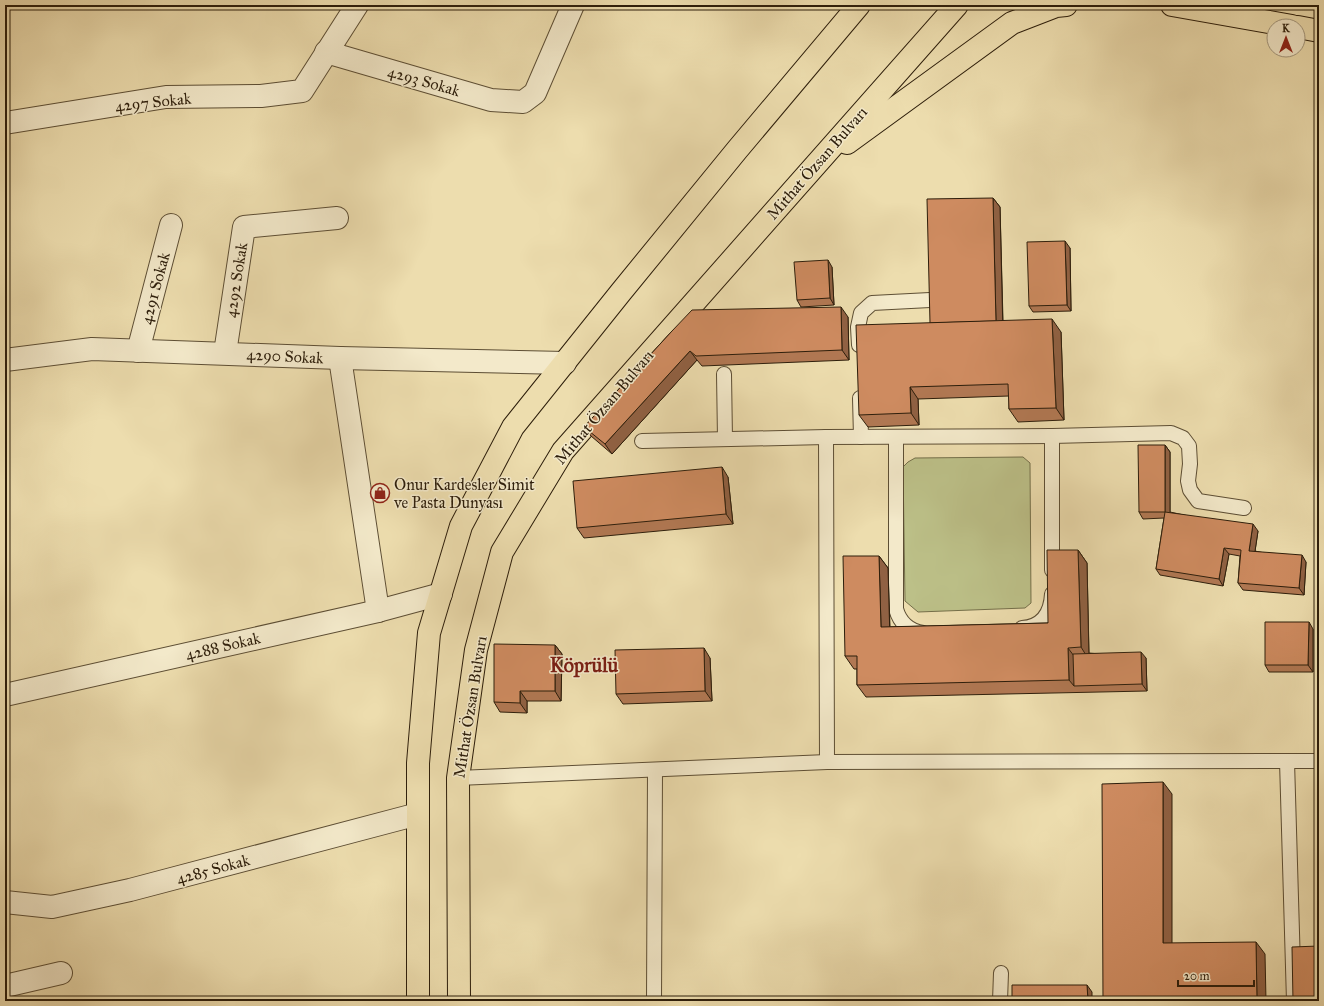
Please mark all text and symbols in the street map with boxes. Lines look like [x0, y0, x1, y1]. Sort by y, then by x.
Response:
north arrow [1266, 18, 1306, 58]
text: K [1282, 22, 1291, 35]
street label: 4293 Sokak [386, 62, 463, 101]
street label: 4297 Sokak [114, 89, 192, 115]
street label: Mithat Özsan Bulvarı [762, 101, 872, 223]
street label: 4292 Sokak [221, 241, 251, 319]
street label: 4291 Sokak [136, 249, 174, 326]
street label: 4290 Sokak [246, 344, 325, 368]
street label: Mithat Özsan Bulvarı [550, 345, 658, 468]
place label: Onur Kardesler Simit ve Pasta Dunyası [393, 475, 535, 512]
shop icon: Onur Kardesler Simit ve Pasta Dunyası [369, 482, 391, 504]
street label: 4288 Sokak [184, 628, 263, 664]
street label: Mithat Özsan Bulvarı [448, 634, 491, 779]
district label: Köprülü [550, 653, 618, 678]
street label: 4285 Sokak [174, 850, 252, 888]
scale bar [1178, 962, 1254, 988]
text: 20 m [1184, 969, 1210, 983]

